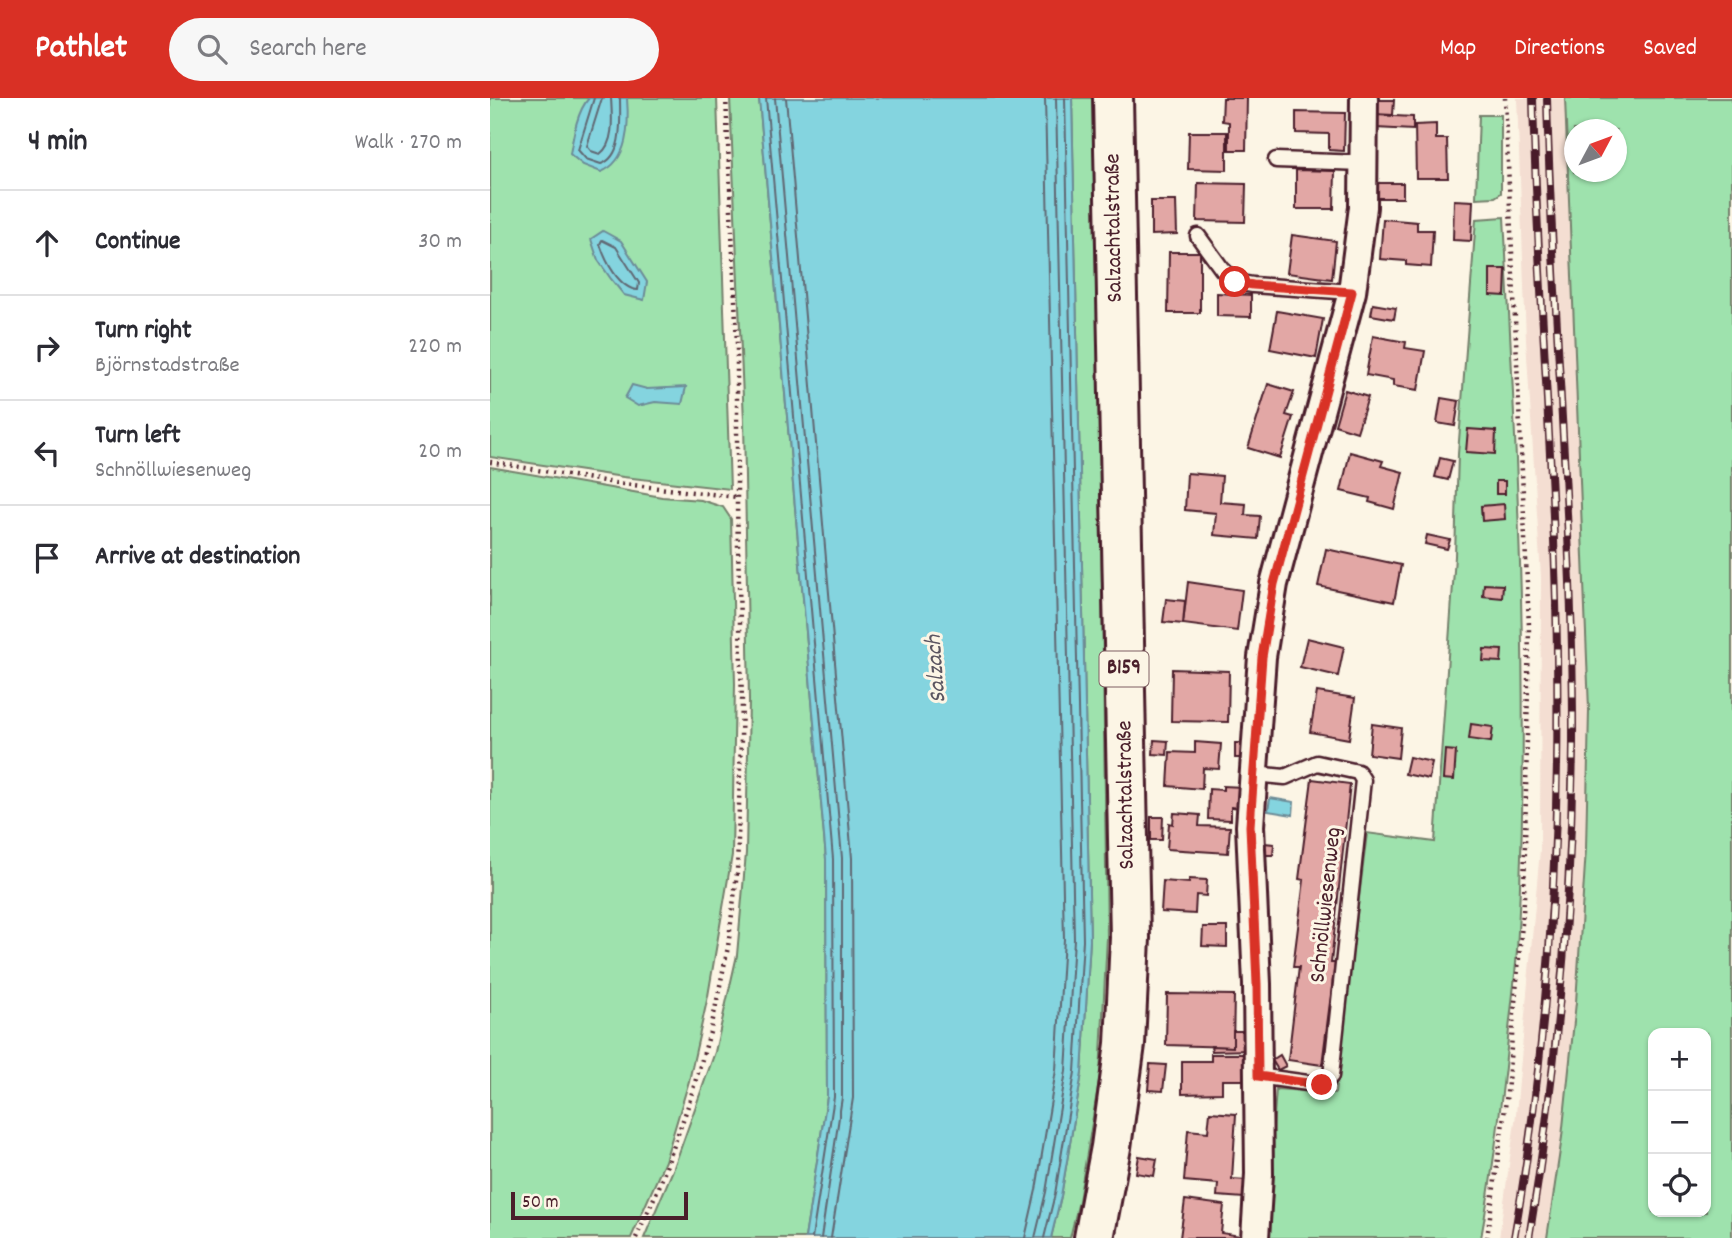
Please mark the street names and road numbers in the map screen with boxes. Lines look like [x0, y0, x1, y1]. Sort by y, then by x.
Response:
street label: Salzachtalstraße [1097, 153, 1133, 303]
road number: B159 [1100, 652, 1148, 686]
street label: Salzachtalstraße [1109, 720, 1145, 870]
street label: Schnöllwiesenweg [1302, 826, 1352, 984]

